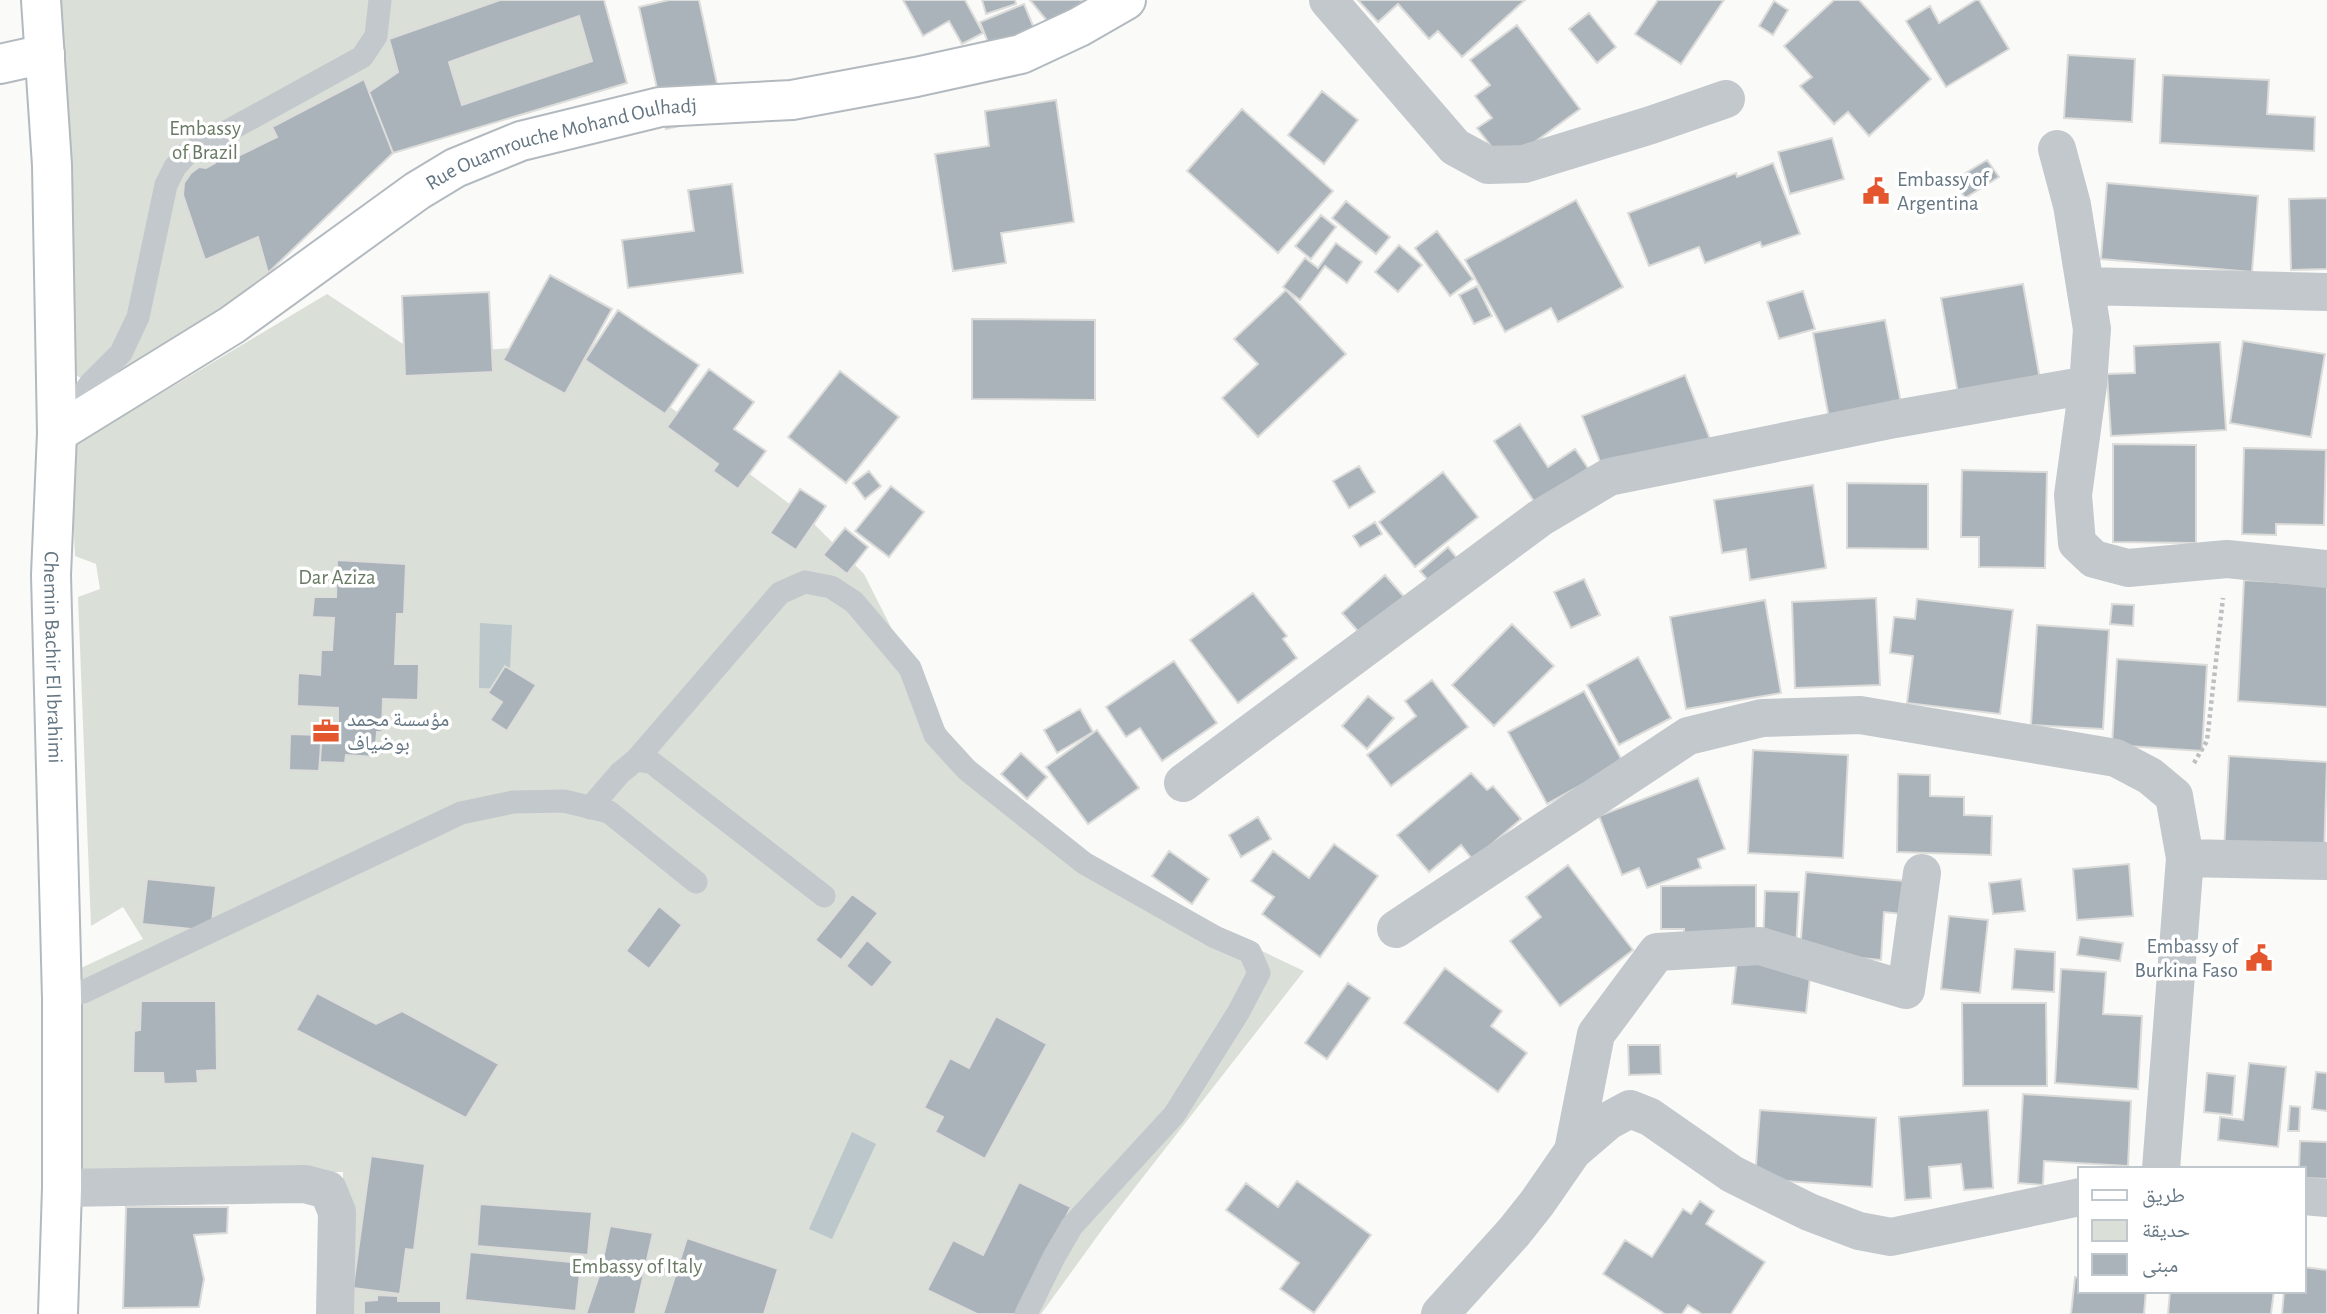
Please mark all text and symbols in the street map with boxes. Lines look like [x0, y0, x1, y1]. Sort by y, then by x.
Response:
street label: Rue Ouamrouche Mohand Oulhadj [422, 95, 697, 194]
park label: Embassy of Brazil [169, 118, 241, 163]
place label: Embassy of Argentina [1897, 169, 1990, 214]
public building icon: Embassy of Argentina [1861, 176, 1891, 206]
street label: Chemin Bachir El Ibrahimi [40, 551, 66, 764]
park label: Dar Aziza [298, 567, 376, 588]
place label: مؤسسة محمد بوضياف [347, 709, 449, 754]
office icon: مؤسسة محمد بوضياف [311, 716, 341, 746]
place label: Embassy of Burkina Faso [2134, 936, 2240, 981]
public building icon: Embassy of Burkina Faso [2244, 943, 2274, 973]
legend [2078, 1167, 2306, 1293]
text: طريق [2142, 1185, 2185, 1208]
text: حديقة [2142, 1220, 2190, 1241]
text: مبنى [2142, 1255, 2178, 1278]
park label: Embassy of Italy [572, 1256, 702, 1277]

